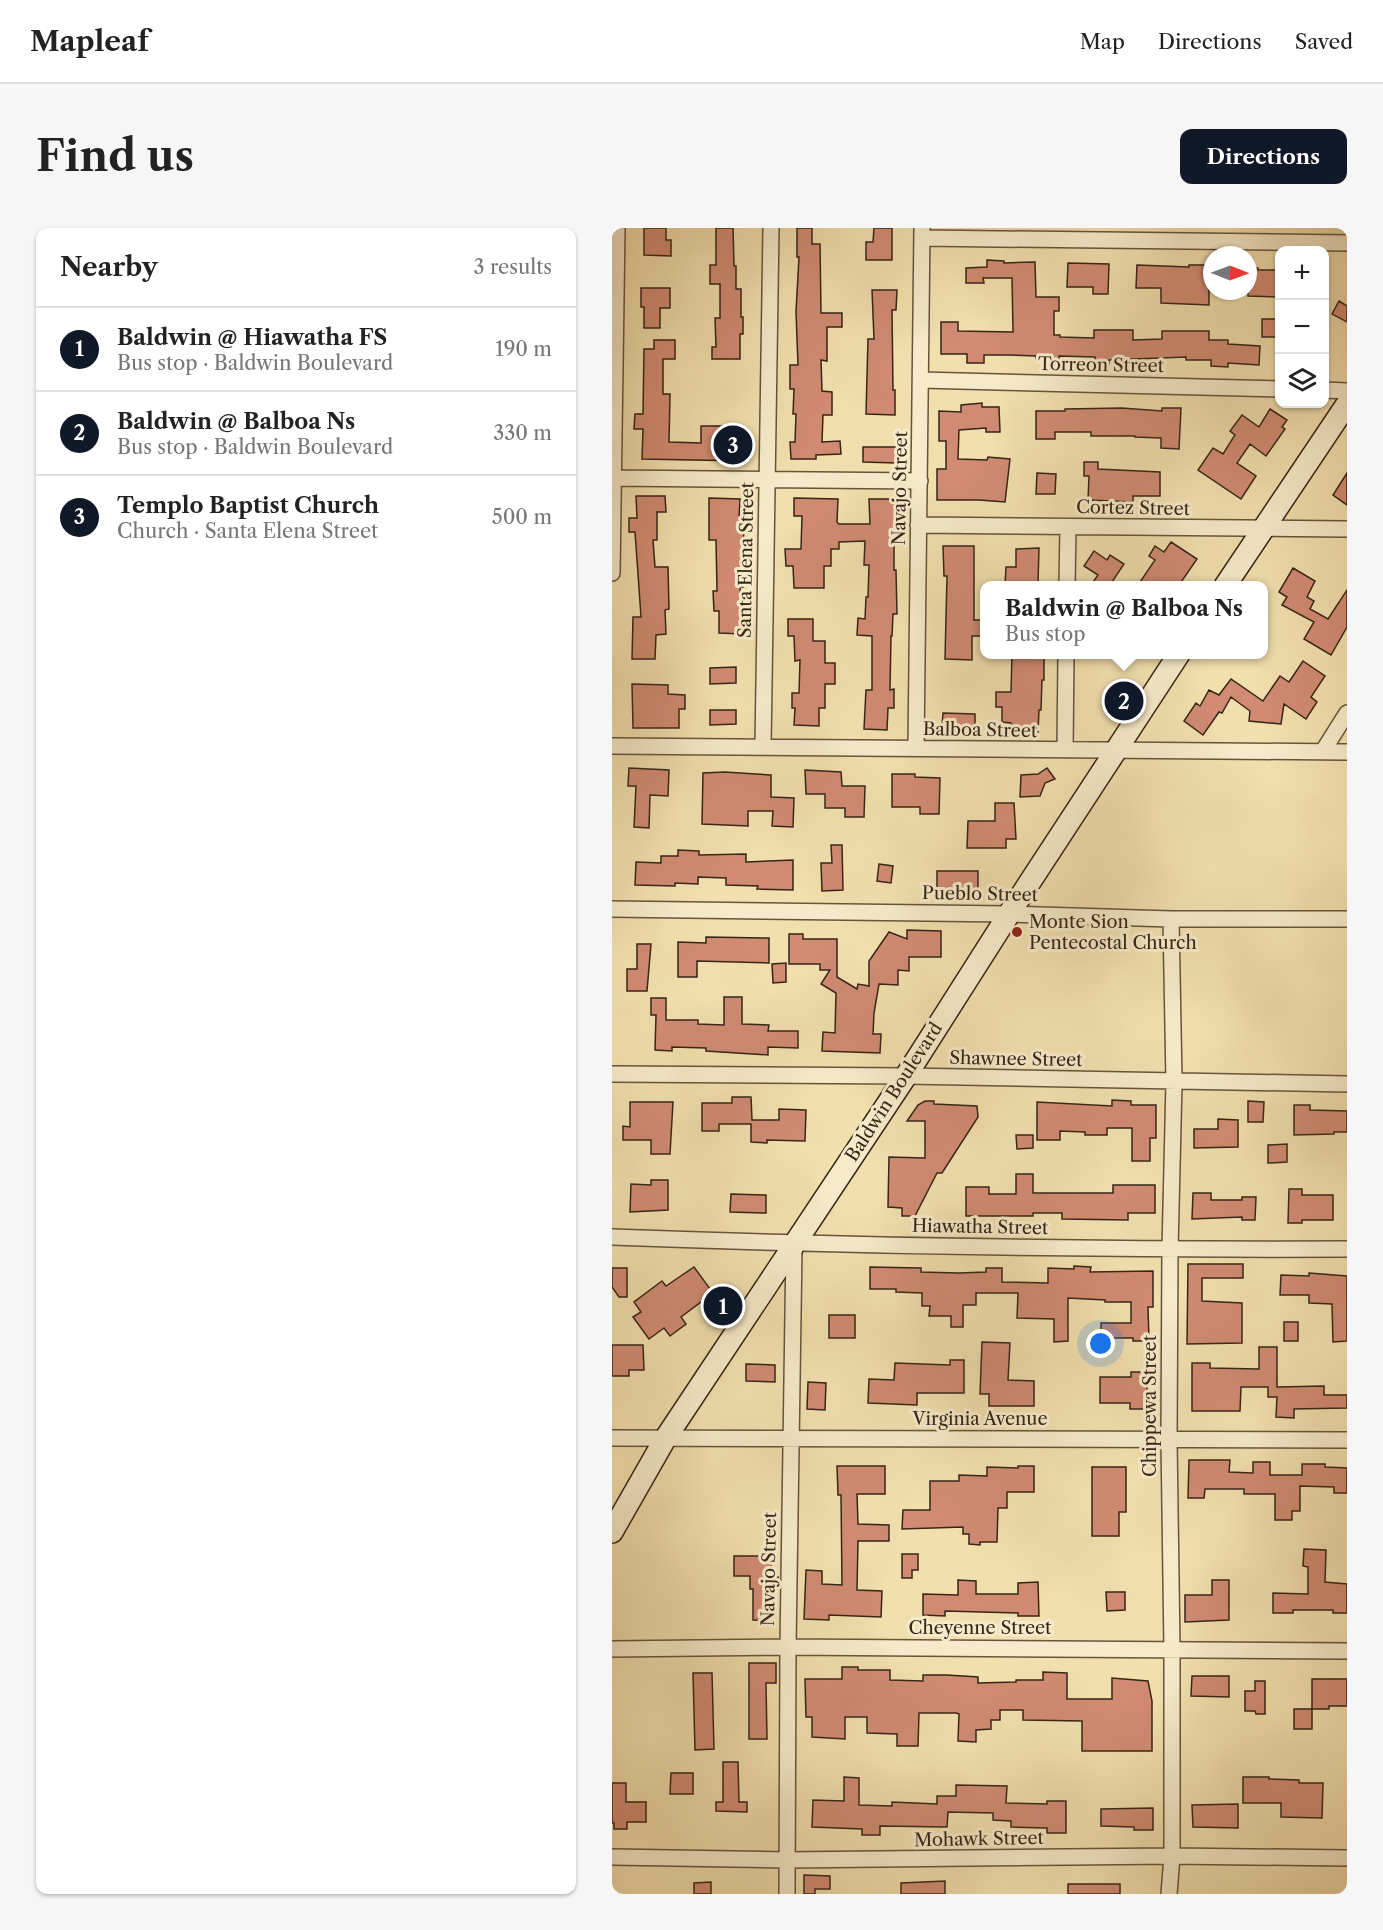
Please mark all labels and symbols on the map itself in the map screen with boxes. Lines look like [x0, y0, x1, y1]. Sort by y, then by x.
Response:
north arrow [1203, 246, 1257, 300]
street label: Torreon Street [1038, 353, 1165, 377]
pin: 3 [714, 422, 752, 468]
street label: Navajo Street [888, 430, 912, 545]
street label: Santa Elena Street [734, 481, 758, 638]
street label: Cortez Street [1076, 496, 1191, 520]
pin: 2 [1104, 678, 1144, 724]
street label: Balboa Street [923, 718, 1038, 742]
street label: Pueblo Street [922, 882, 1039, 906]
place label: Monte Sion Pentecostal Church [1029, 911, 1197, 954]
marker: Monte Sion Pentecostal Church [1010, 925, 1024, 939]
street label: Baldwin Boulevard [841, 1018, 947, 1166]
street label: Shawnee Street [949, 1047, 1083, 1071]
street label: Hiawatha Street [912, 1215, 1049, 1239]
pin: 1 [704, 1284, 742, 1328]
your location [1086, 1329, 1115, 1358]
street label: Chippewa Street [1139, 1334, 1161, 1477]
street label: Virginia Avenue [911, 1408, 1048, 1430]
street label: Navajo Street [757, 1511, 781, 1626]
street label: Cheyenne Street [909, 1617, 1052, 1639]
street label: Mohawk Street [914, 1827, 1045, 1851]

